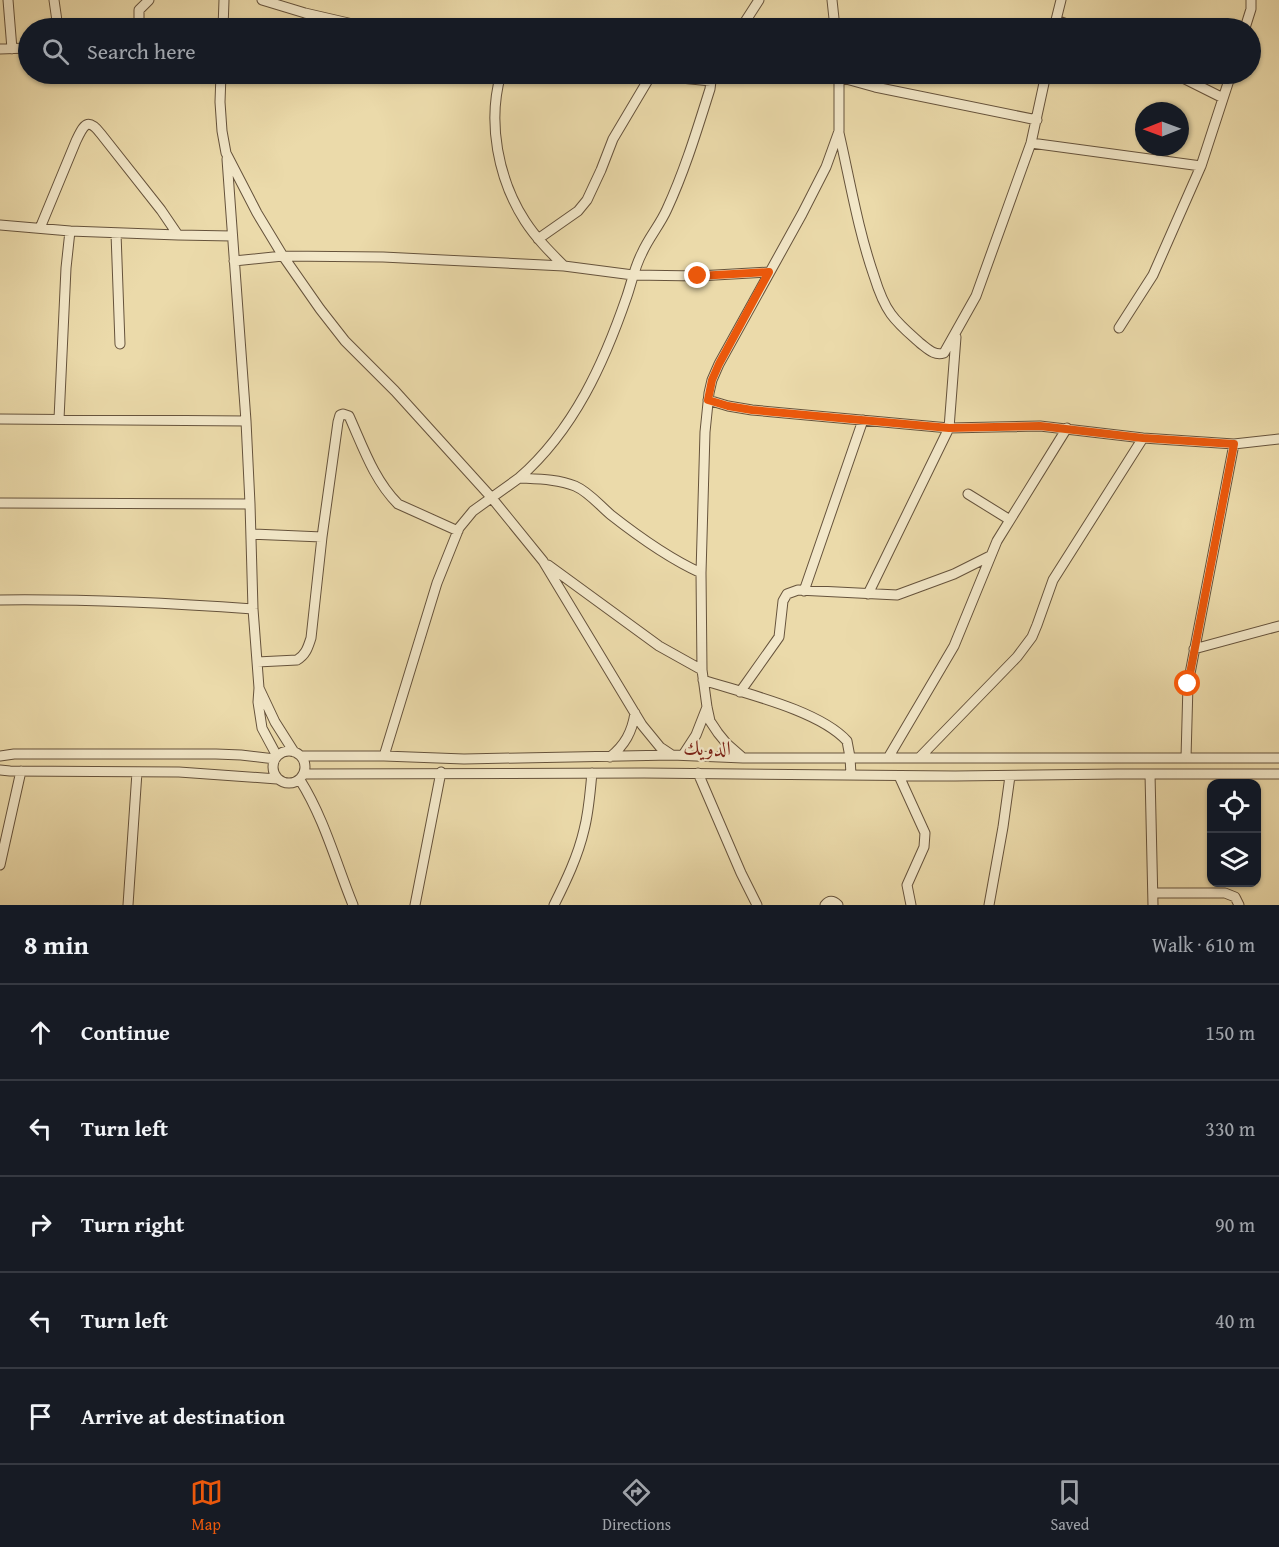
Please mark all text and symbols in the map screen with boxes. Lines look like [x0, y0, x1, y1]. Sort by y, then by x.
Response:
search box [18, 18, 1261, 84]
icon: search [39, 35, 72, 68]
text: Search here [87, 35, 196, 67]
north arrow [1135, 102, 1189, 156]
route end [684, 262, 710, 288]
route start [1174, 670, 1200, 696]
district label: الدويك [683, 733, 731, 762]
map controls [1207, 779, 1261, 887]
button: locate [1207, 779, 1261, 833]
button: layers [1207, 833, 1261, 887]
text: 8 min [24, 925, 89, 964]
text: Walk · 610 m [1152, 930, 1255, 959]
icon: ahead [24, 1016, 57, 1049]
text: Continue [81, 1016, 170, 1048]
text: 150 m [1205, 1018, 1255, 1047]
icon: left [24, 1112, 57, 1145]
text: Turn left [81, 1112, 168, 1144]
text: 330 m [1205, 1114, 1255, 1143]
icon: right [24, 1208, 57, 1241]
text: Turn right [81, 1208, 184, 1240]
text: 90 m [1215, 1210, 1255, 1239]
icon: left [24, 1304, 57, 1337]
text: Turn left [81, 1304, 168, 1336]
text: 40 m [1215, 1306, 1255, 1335]
icon: arrive [24, 1400, 57, 1433]
text: Arrive at destination [81, 1400, 285, 1432]
tab: Map [190, 1476, 223, 1536]
tab: Directions [602, 1476, 671, 1536]
tab: Saved [1050, 1476, 1089, 1536]

